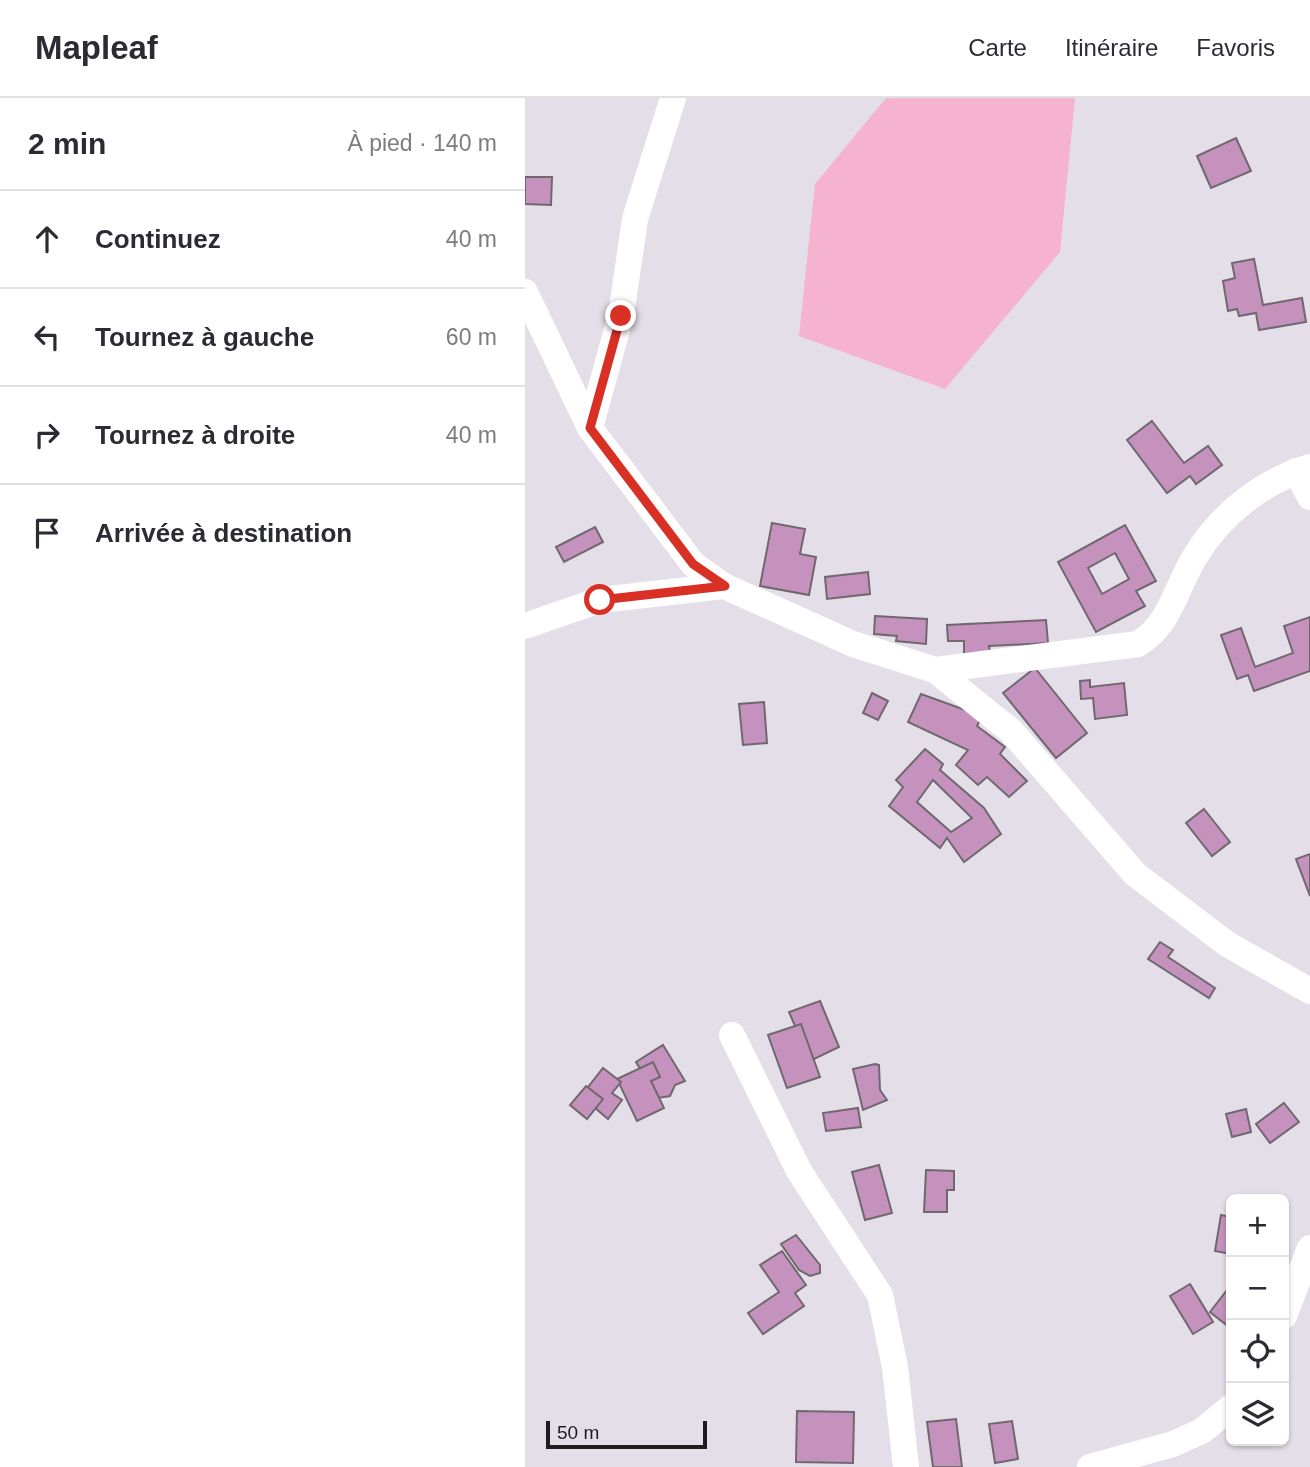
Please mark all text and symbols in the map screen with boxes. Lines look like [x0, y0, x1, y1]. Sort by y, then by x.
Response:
text: Mapleaf [35, 29, 158, 66]
text: Carte [968, 34, 1027, 61]
text: Itinéraire [1065, 34, 1158, 61]
text: Favoris [1196, 34, 1275, 61]
text: 2 min [28, 127, 106, 160]
text: À pied · 140 m [347, 130, 497, 156]
icon: ahead [28, 220, 66, 258]
text: Continuez [95, 224, 221, 254]
text: 40 m [446, 226, 497, 252]
route end [605, 300, 636, 331]
icon: left [28, 318, 66, 356]
text: Tournez à gauche [95, 322, 314, 352]
text: 60 m [446, 324, 497, 350]
icon: right [28, 416, 66, 454]
text: Tournez à droite [95, 420, 295, 450]
text: 40 m [446, 422, 497, 448]
icon: arrive [28, 514, 66, 552]
text: Arrivée à destination [95, 518, 352, 548]
route start [584, 584, 615, 615]
map controls [1226, 1194, 1289, 1446]
button: + [1226, 1194, 1289, 1257]
button: − [1226, 1257, 1289, 1320]
button: locate [1226, 1320, 1289, 1383]
button: layers [1226, 1383, 1289, 1446]
scale bar [546, 1418, 707, 1450]
text: 50 m [557, 1422, 599, 1443]

